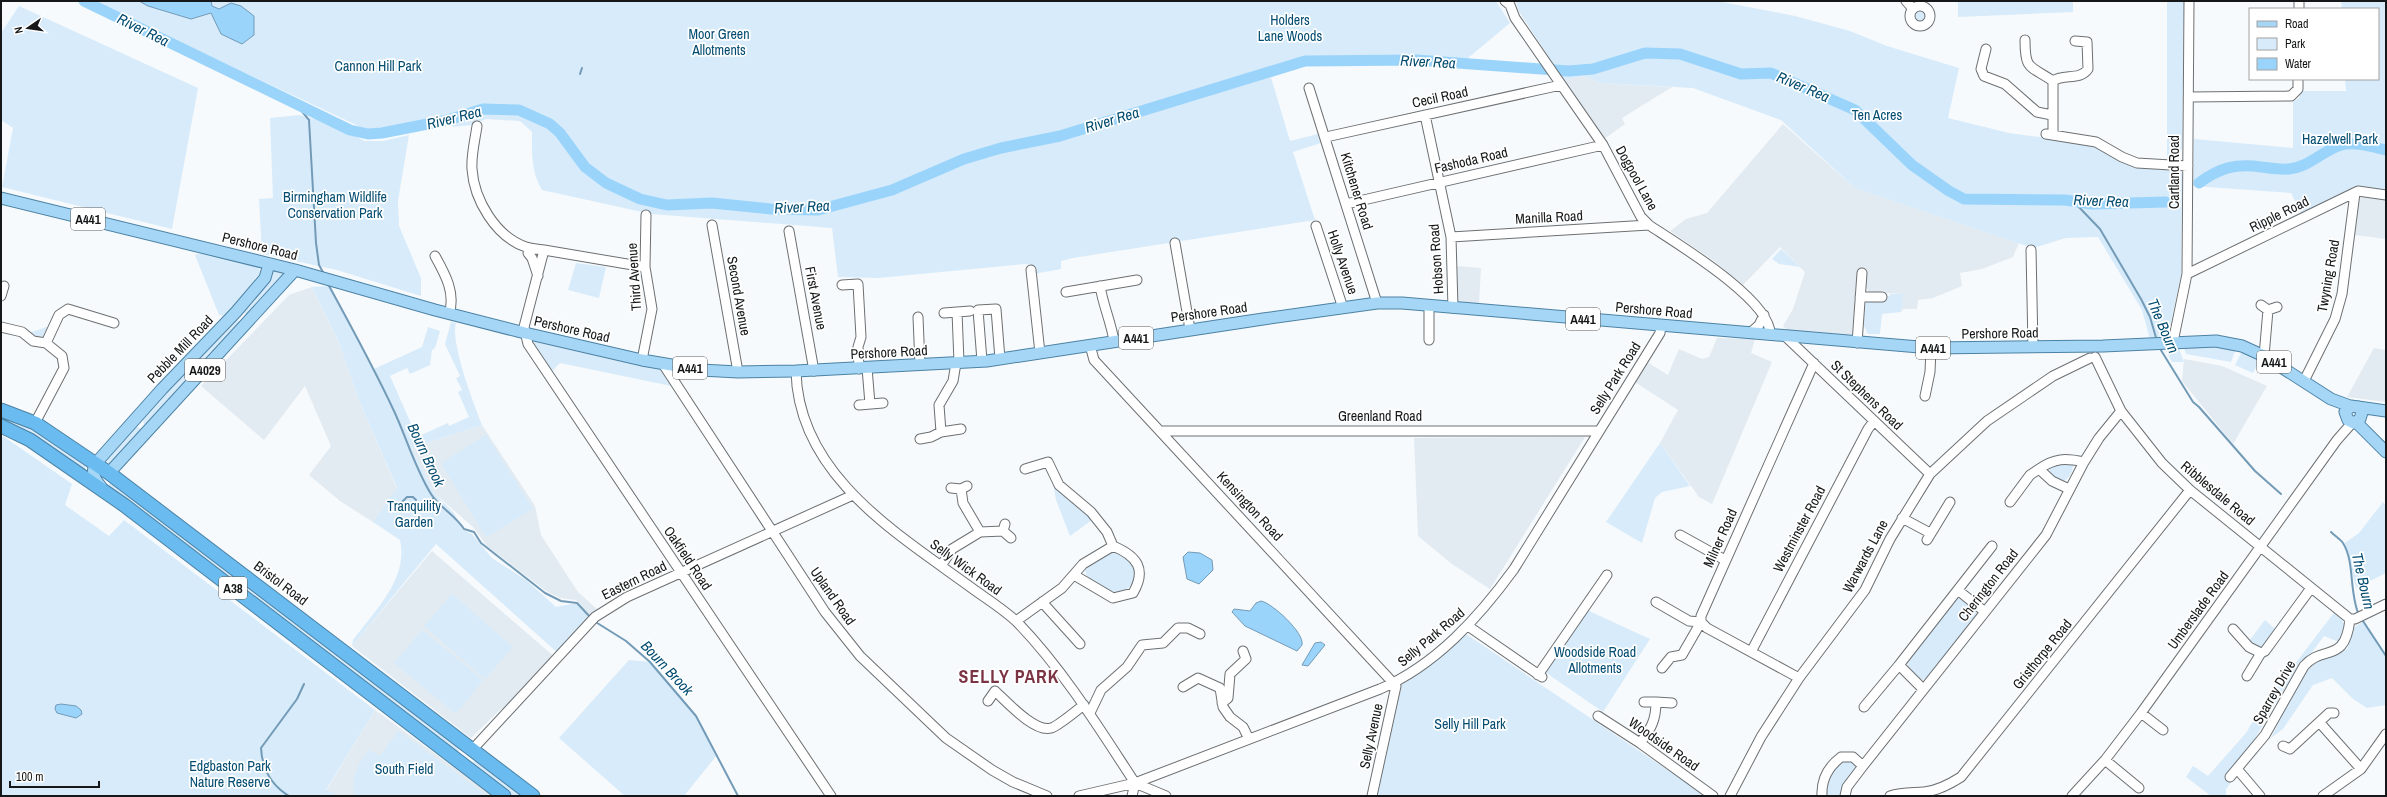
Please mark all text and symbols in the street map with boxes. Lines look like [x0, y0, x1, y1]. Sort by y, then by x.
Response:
north arrow [8, 8, 48, 48]
water label: River Rea [114, 8, 173, 51]
legend [2249, 8, 2379, 80]
park label: Holders Lane Woods [1258, 11, 1322, 45]
text: Road [2285, 16, 2309, 32]
park label: Moor Green Allotments [688, 25, 750, 59]
text: N [11, 26, 26, 35]
text: Park [2285, 36, 2305, 52]
water label: River Rea [1400, 50, 1456, 73]
text: Water [2285, 56, 2312, 72]
park label: Cannon Hill Park [335, 57, 422, 75]
water label: River Rea [1774, 66, 1833, 107]
street label: Cecil Road [1410, 82, 1470, 112]
water label: River Rea [424, 101, 483, 134]
water label: River Rea [1082, 101, 1142, 138]
park label: Ten Acres [1852, 106, 1902, 124]
park label: Hazelwell Park [2302, 130, 2378, 148]
street label: Cartland Road [2165, 135, 2183, 209]
street label: Dogpool Lane [1612, 142, 1662, 214]
street label: Fashoda Road [1433, 143, 1509, 177]
street label: Kitchener Road [1337, 150, 1377, 232]
park label: Birmingham Wildlife Conservation Park [283, 188, 387, 222]
water label: River Rea [2073, 189, 2129, 212]
street label: Ripple Road [2246, 192, 2312, 236]
water label: River Rea [774, 195, 830, 218]
street label: Manilla Road [1515, 206, 1583, 228]
road number: A441 [71, 208, 105, 230]
street label: Hobson Road [1425, 223, 1447, 295]
street label: Holly Avenue [1324, 227, 1362, 297]
street label: Pershore Road [220, 228, 300, 264]
street label: Twyning Road [2313, 238, 2343, 314]
street label: Third Avenue [623, 242, 645, 312]
street label: Second Avenue [723, 255, 755, 337]
street label: First Avenue [801, 265, 831, 331]
water label: The Bourn [2143, 295, 2184, 356]
street label: Pershore Road [1170, 298, 1248, 326]
street label: Pershore Road [1615, 298, 1693, 322]
road number: A441 [1566, 308, 1600, 330]
street label: Pebble Mill Road [143, 311, 217, 387]
street label: Pershore Road [532, 312, 612, 346]
street label: Pershore Road [1961, 323, 2039, 343]
road number: A441 [1119, 327, 1153, 349]
road number: A441 [1916, 337, 1950, 359]
street label: Selly Park Road [1586, 338, 1644, 418]
street label: Pershore Road [850, 341, 928, 363]
road number: A441 [2257, 351, 2291, 373]
street label: St Stephens Road [1827, 356, 1907, 434]
road number: A441 [673, 357, 707, 379]
road number: A4029 [185, 359, 225, 381]
street label: Greenland Road [1338, 407, 1422, 425]
water label: Bourn Brook [402, 419, 451, 491]
street label: Ribblesdale Road [2177, 457, 2259, 529]
street label: Kensington Road [1213, 467, 1287, 545]
street label: Westminster Road [1769, 483, 1829, 575]
park label: Tranquility Garden [387, 497, 441, 531]
street label: Milner Road [1699, 506, 1741, 570]
street label: Warwards Lane [1838, 516, 1892, 596]
street label: Oakfield Road [660, 523, 716, 593]
street label: Selly Wick Road [927, 535, 1005, 599]
street label: Cherington Road [1954, 545, 2022, 625]
water label: The Bourn [2347, 551, 2380, 611]
street label: Bristol Road [250, 557, 312, 609]
street label: Eastern Road [599, 557, 669, 603]
street label: Upland Road [806, 563, 860, 629]
street label: Umberslade Road [2164, 567, 2232, 653]
road number: A38 [219, 577, 247, 599]
street label: Selly Park Road [1394, 604, 1468, 670]
street label: Gristhorpe Road [2008, 615, 2076, 693]
water label: Bourn Brook [636, 635, 699, 700]
park label: Woodside Road Allotments [1554, 643, 1636, 677]
street label: Sparrey Drive [2249, 657, 2299, 727]
district label: SELLY PARK [959, 664, 1059, 689]
street label: Selly Avenue [1355, 702, 1387, 770]
street label: Woodside Road [1625, 713, 1703, 775]
park label: Selly Hill Park [1434, 715, 1506, 733]
park label: Edgbaston Park Nature Reserve [189, 757, 271, 791]
park label: South Field [375, 760, 433, 778]
scale bar [10, 763, 99, 789]
text: 100 m [16, 769, 43, 785]

